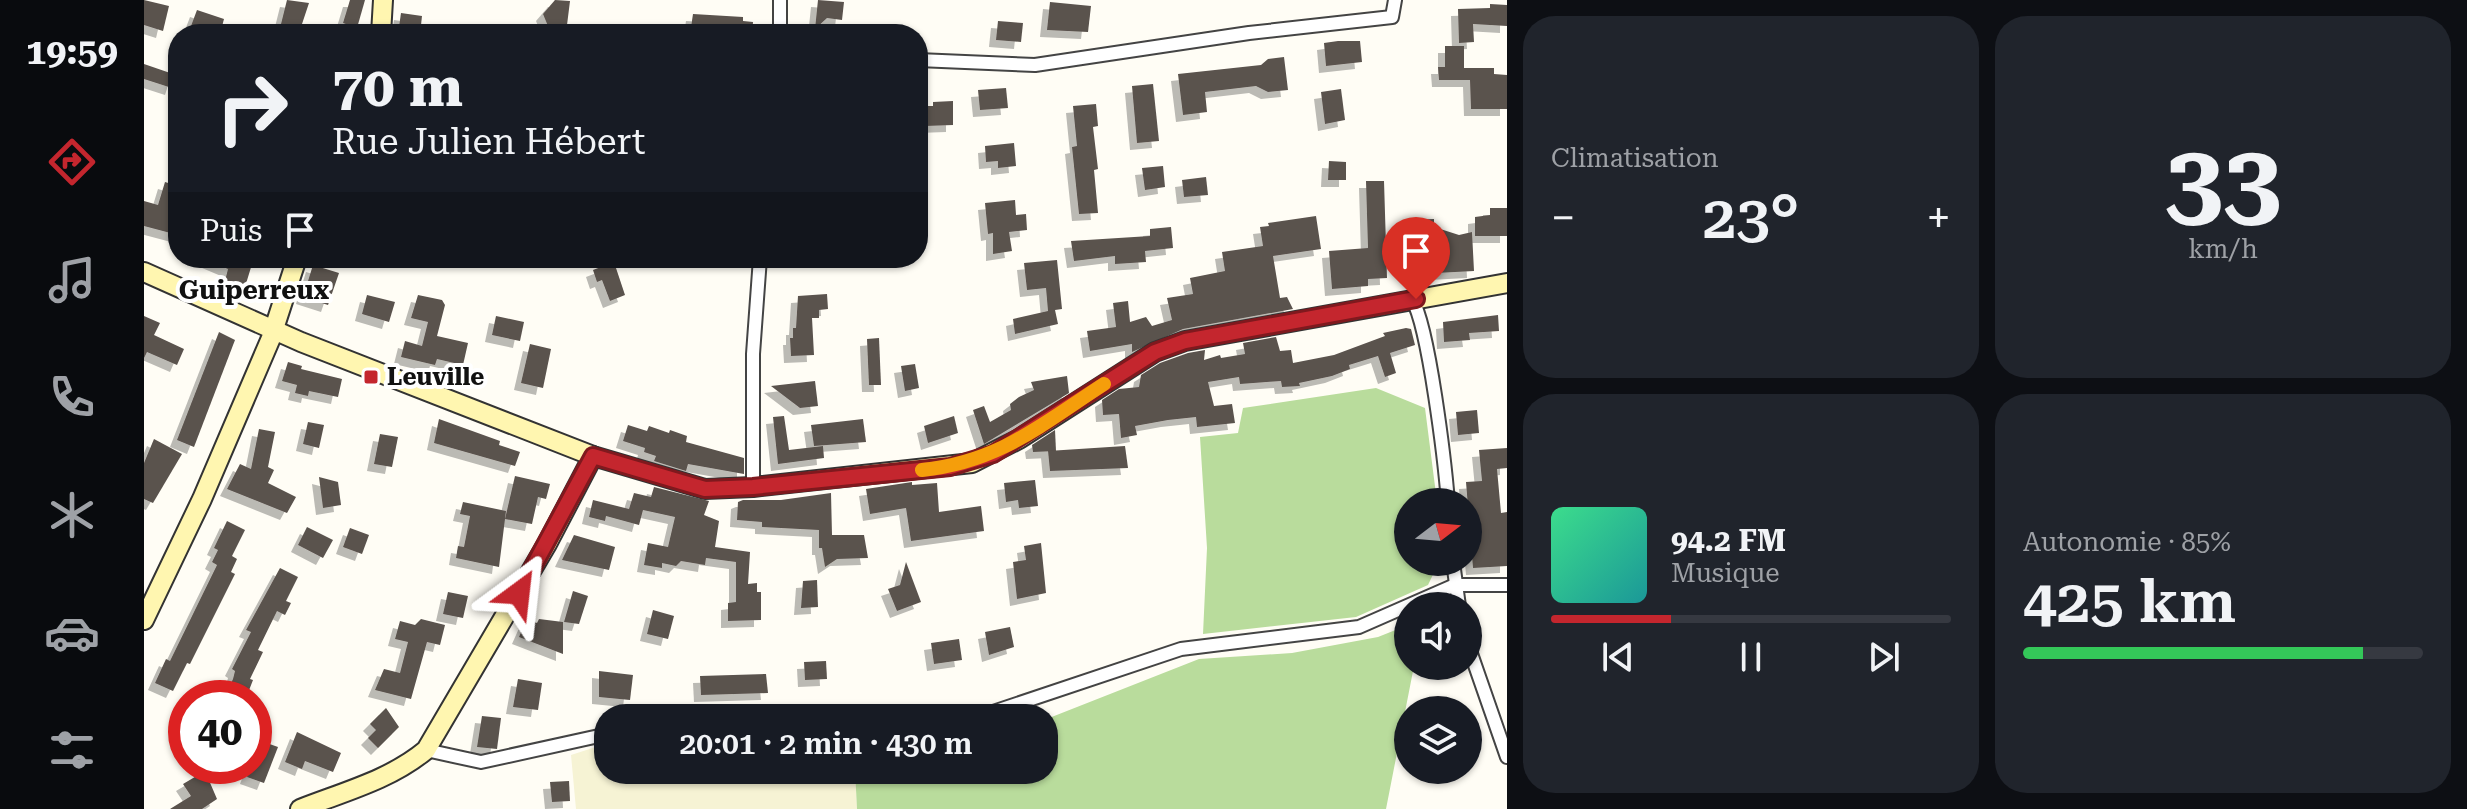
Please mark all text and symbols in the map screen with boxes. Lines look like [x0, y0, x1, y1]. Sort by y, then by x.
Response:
text: 19:59 [26, 31, 118, 73]
text: 70 m [332, 54, 463, 120]
icon: right [200, 56, 304, 160]
text: Rue Julien Hébert [332, 121, 645, 163]
text: 33 [2165, 121, 2281, 242]
icon: directions [44, 134, 100, 190]
text: Climatisation [1551, 143, 1718, 173]
text: 23° [1703, 182, 1799, 253]
text: − [1551, 192, 1576, 244]
text: + [1926, 192, 1951, 244]
icon: arrive [278, 208, 322, 252]
text: Puis [200, 213, 262, 248]
pin [1382, 217, 1450, 299]
icon: arrive [1394, 229, 1438, 273]
text: km/h [2188, 234, 2258, 264]
icon: music [44, 252, 100, 308]
district label: Guiperreux [179, 275, 330, 305]
place label: Leuville [387, 363, 484, 391]
marker: Leuville [362, 368, 380, 386]
icon: phone [44, 369, 100, 425]
icon: climate [44, 487, 100, 543]
north arrow [1394, 488, 1482, 576]
map controls [1394, 488, 1482, 784]
text: 94.2 FM [1671, 523, 1786, 558]
text: Autonomie · 85% [2023, 527, 2231, 557]
position arrow [477, 551, 561, 635]
text: Musique [1671, 558, 1780, 588]
text: 425 km [2023, 566, 2236, 637]
button: sound [1394, 592, 1482, 680]
icon: car [44, 605, 100, 661]
icon: previous [1596, 635, 1640, 679]
icon: pause [1729, 635, 1773, 679]
icon: next [1862, 635, 1906, 679]
speed limit sign: 40 [168, 680, 272, 784]
button: layers [1394, 696, 1482, 784]
icon: filters [44, 722, 100, 778]
text: 20:01 · 2 min · 430 m [680, 726, 972, 761]

